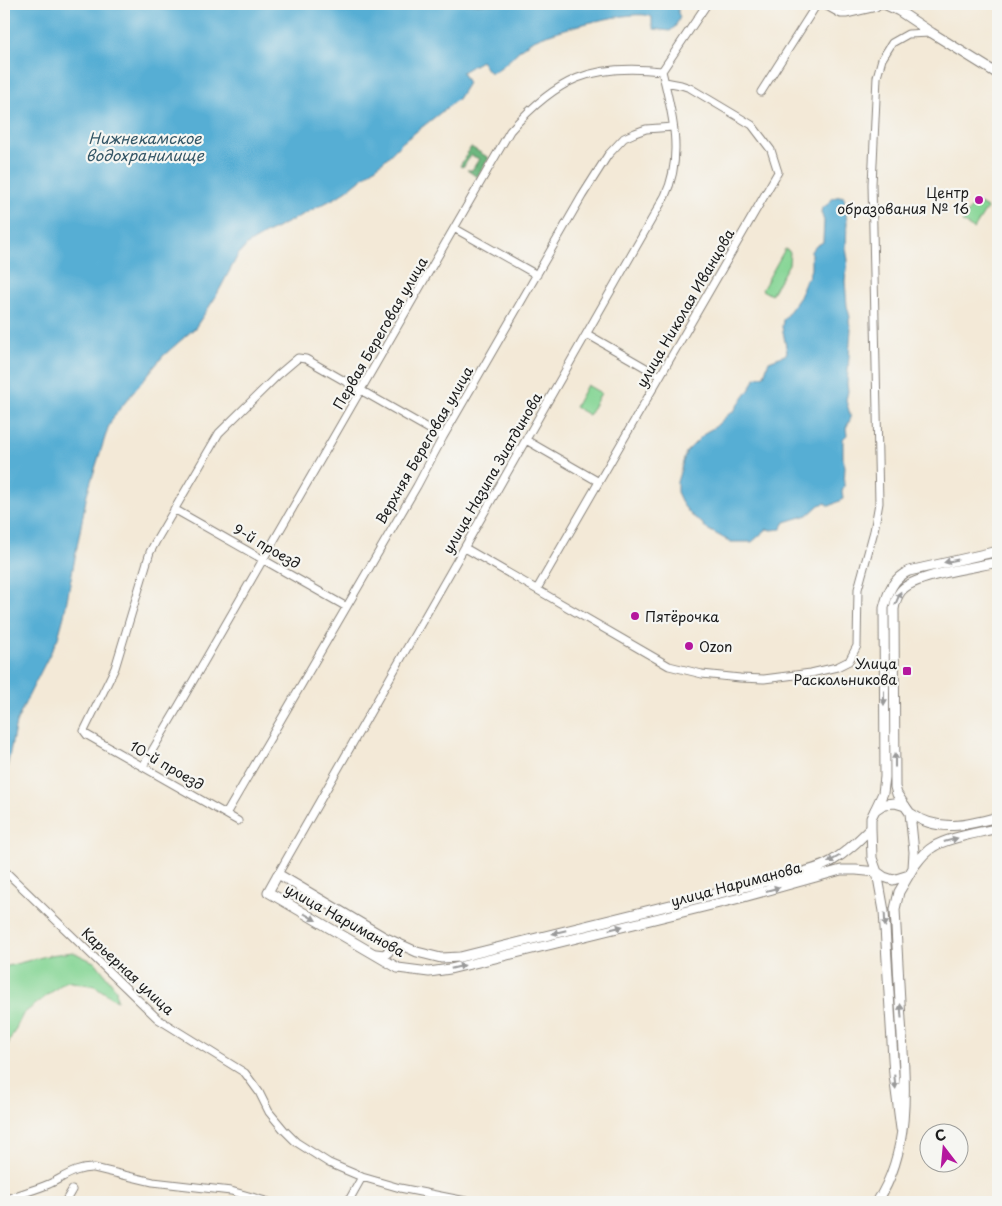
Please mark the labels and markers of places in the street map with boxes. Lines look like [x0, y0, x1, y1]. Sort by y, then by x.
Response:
place label: Центр образования № 16 [837, 182, 969, 219]
marker: Центр образования № 16 [973, 194, 985, 206]
place label: Пятёрочка [645, 606, 719, 627]
marker: Пятёрочка [629, 610, 641, 622]
place label: Ozon [699, 636, 732, 657]
marker: Ozon [683, 640, 695, 652]
place label: Улица Раскольникова [794, 653, 897, 690]
marker: Улица Раскольникова [901, 665, 913, 677]

